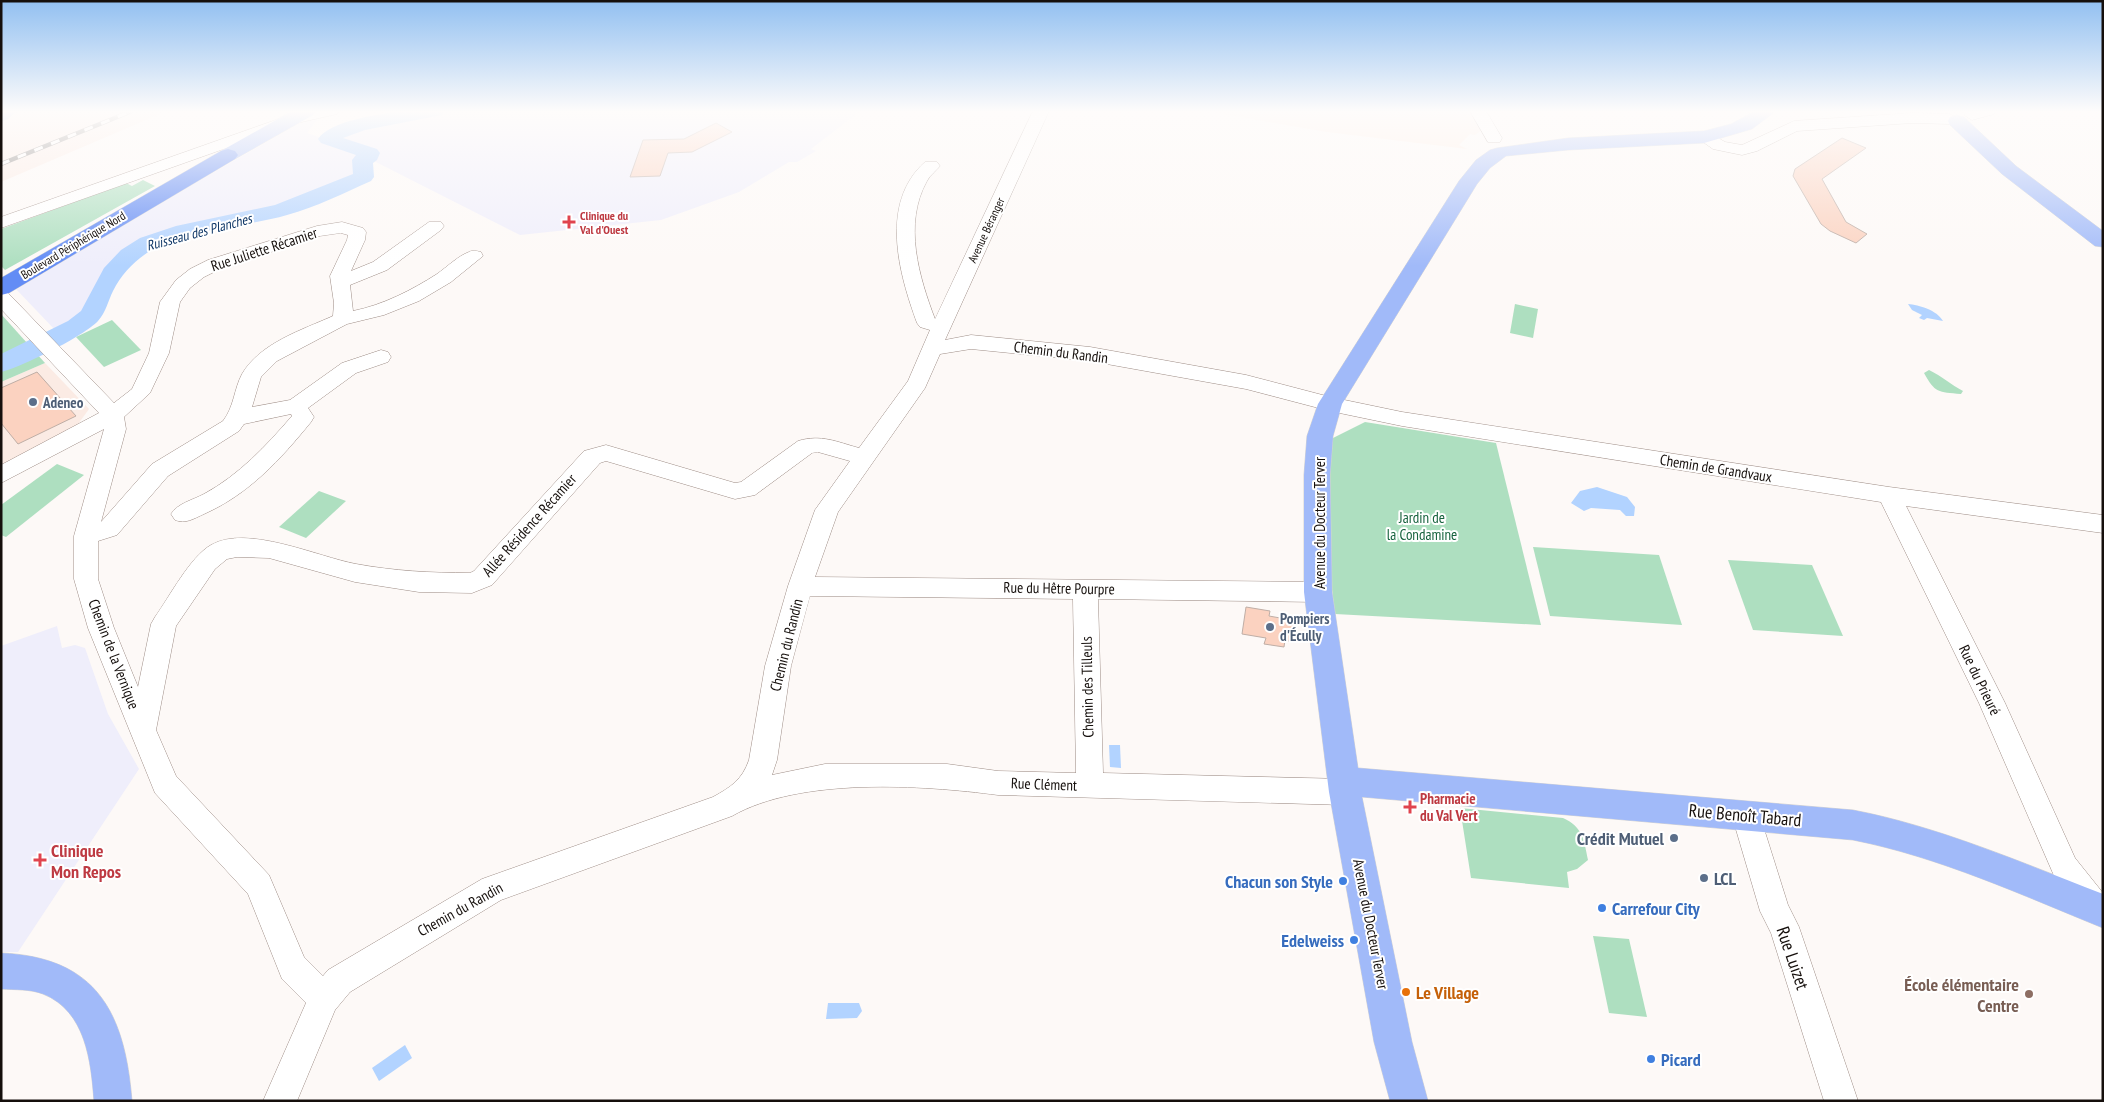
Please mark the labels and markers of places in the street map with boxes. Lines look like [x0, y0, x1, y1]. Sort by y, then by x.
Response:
place label: Clinique du Val d'Ouest [579, 208, 629, 237]
marker: Clinique du Val d'Ouest [562, 215, 576, 229]
place label: Adeneo [42, 393, 84, 412]
marker: Adeneo [27, 396, 39, 408]
place label: Pompiers d'Écully [1280, 609, 1329, 645]
marker: Pompiers d'Écully [1264, 621, 1276, 633]
place label: Pharmacie du Val Vert [1420, 789, 1478, 825]
marker: Pharmacie du Val Vert [1404, 801, 1416, 813]
place label: Crédit Mutuel [1577, 827, 1665, 850]
marker: Crédit Mutuel [1668, 832, 1680, 844]
place label: Clinique Mon Repos [51, 839, 121, 883]
marker: Clinique Mon Repos [33, 853, 47, 867]
place label: LCL [1714, 867, 1736, 890]
place label: Chacun son Style [1225, 870, 1333, 893]
marker: LCL [1698, 872, 1710, 884]
marker: Chacun son Style [1337, 875, 1349, 887]
place label: Carrefour City [1612, 897, 1700, 920]
marker: Carrefour City [1596, 902, 1608, 914]
place label: Edelweiss [1281, 929, 1344, 952]
marker: Edelweiss [1348, 934, 1360, 946]
place label: École élémentaire Centre [1904, 973, 2019, 1017]
place label: Le Village [1416, 981, 1479, 1004]
marker: Le Village [1400, 986, 1412, 998]
marker: École élémentaire Centre [2023, 988, 2035, 1000]
place label: Picard [1661, 1048, 1701, 1071]
marker: Picard [1645, 1053, 1657, 1065]

